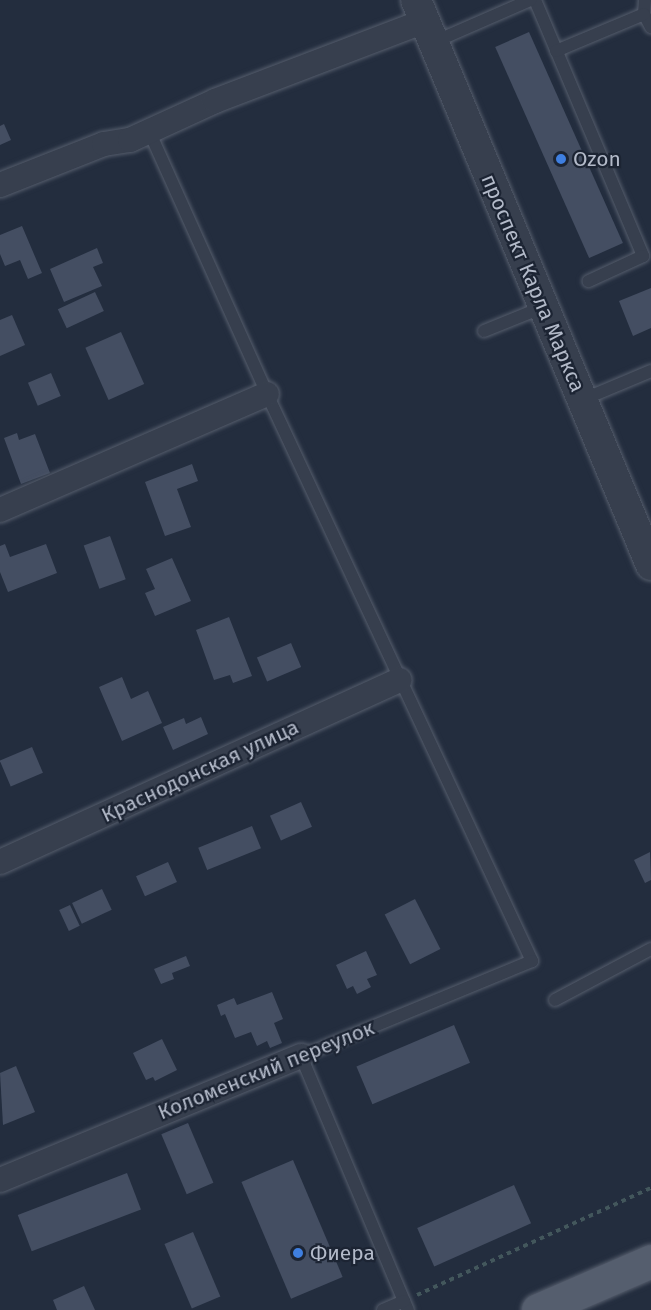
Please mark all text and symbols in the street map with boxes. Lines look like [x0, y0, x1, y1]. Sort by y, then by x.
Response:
place label: Ozon [573, 146, 621, 172]
marker: Ozon [554, 152, 568, 166]
street label: проспект Карла Маркса [476, 170, 590, 396]
street label: Краснодонская улица [97, 714, 303, 828]
street label: Коломенский переулок [154, 1015, 378, 1125]
place label: Фиера [310, 1240, 375, 1266]
marker: Фиера [291, 1246, 305, 1260]

